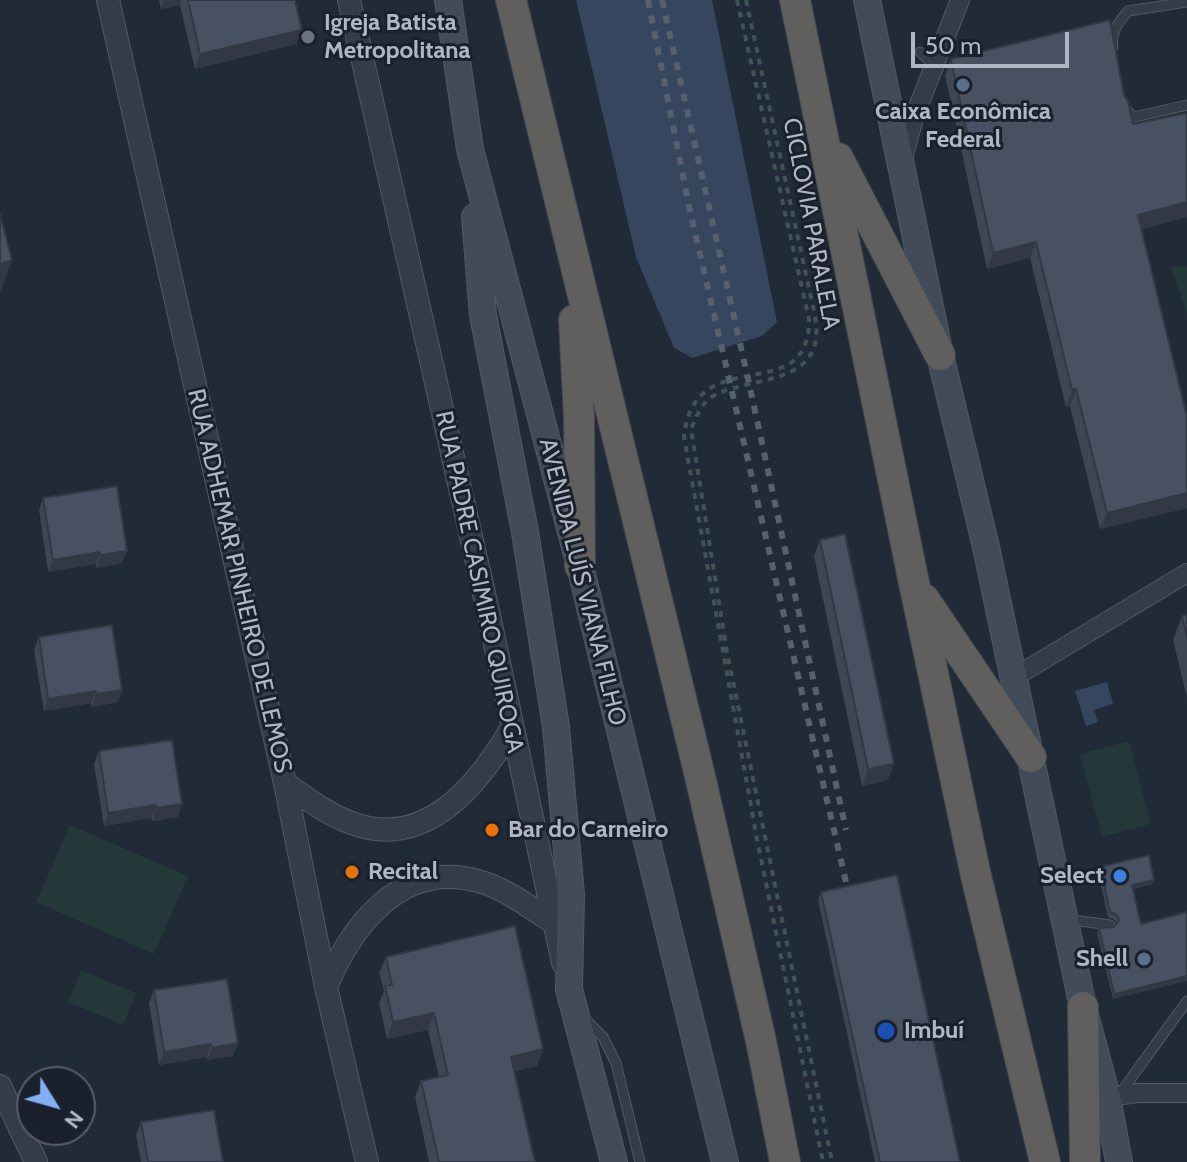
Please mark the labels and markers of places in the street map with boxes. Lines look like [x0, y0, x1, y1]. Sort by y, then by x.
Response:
place label: Igreja Batista Metropolitana [324, 9, 471, 65]
marker: Igreja Batista Metropolitana [299, 28, 317, 46]
marker: Caixa Econômica Federal [954, 76, 972, 94]
place label: Caixa Econômica Federal [875, 98, 1051, 154]
place label: Bar do Carneiro [508, 816, 668, 844]
marker: Bar do Carneiro [483, 821, 501, 839]
place label: Recital [368, 858, 438, 886]
place label: Select [1040, 862, 1104, 890]
marker: Recital [343, 863, 361, 881]
marker: Select [1111, 867, 1129, 885]
place label: Shell [1076, 945, 1128, 973]
marker: Shell [1135, 950, 1153, 968]
place label: Imbuí [904, 1017, 964, 1045]
marker: Imbuí [875, 1020, 897, 1042]

